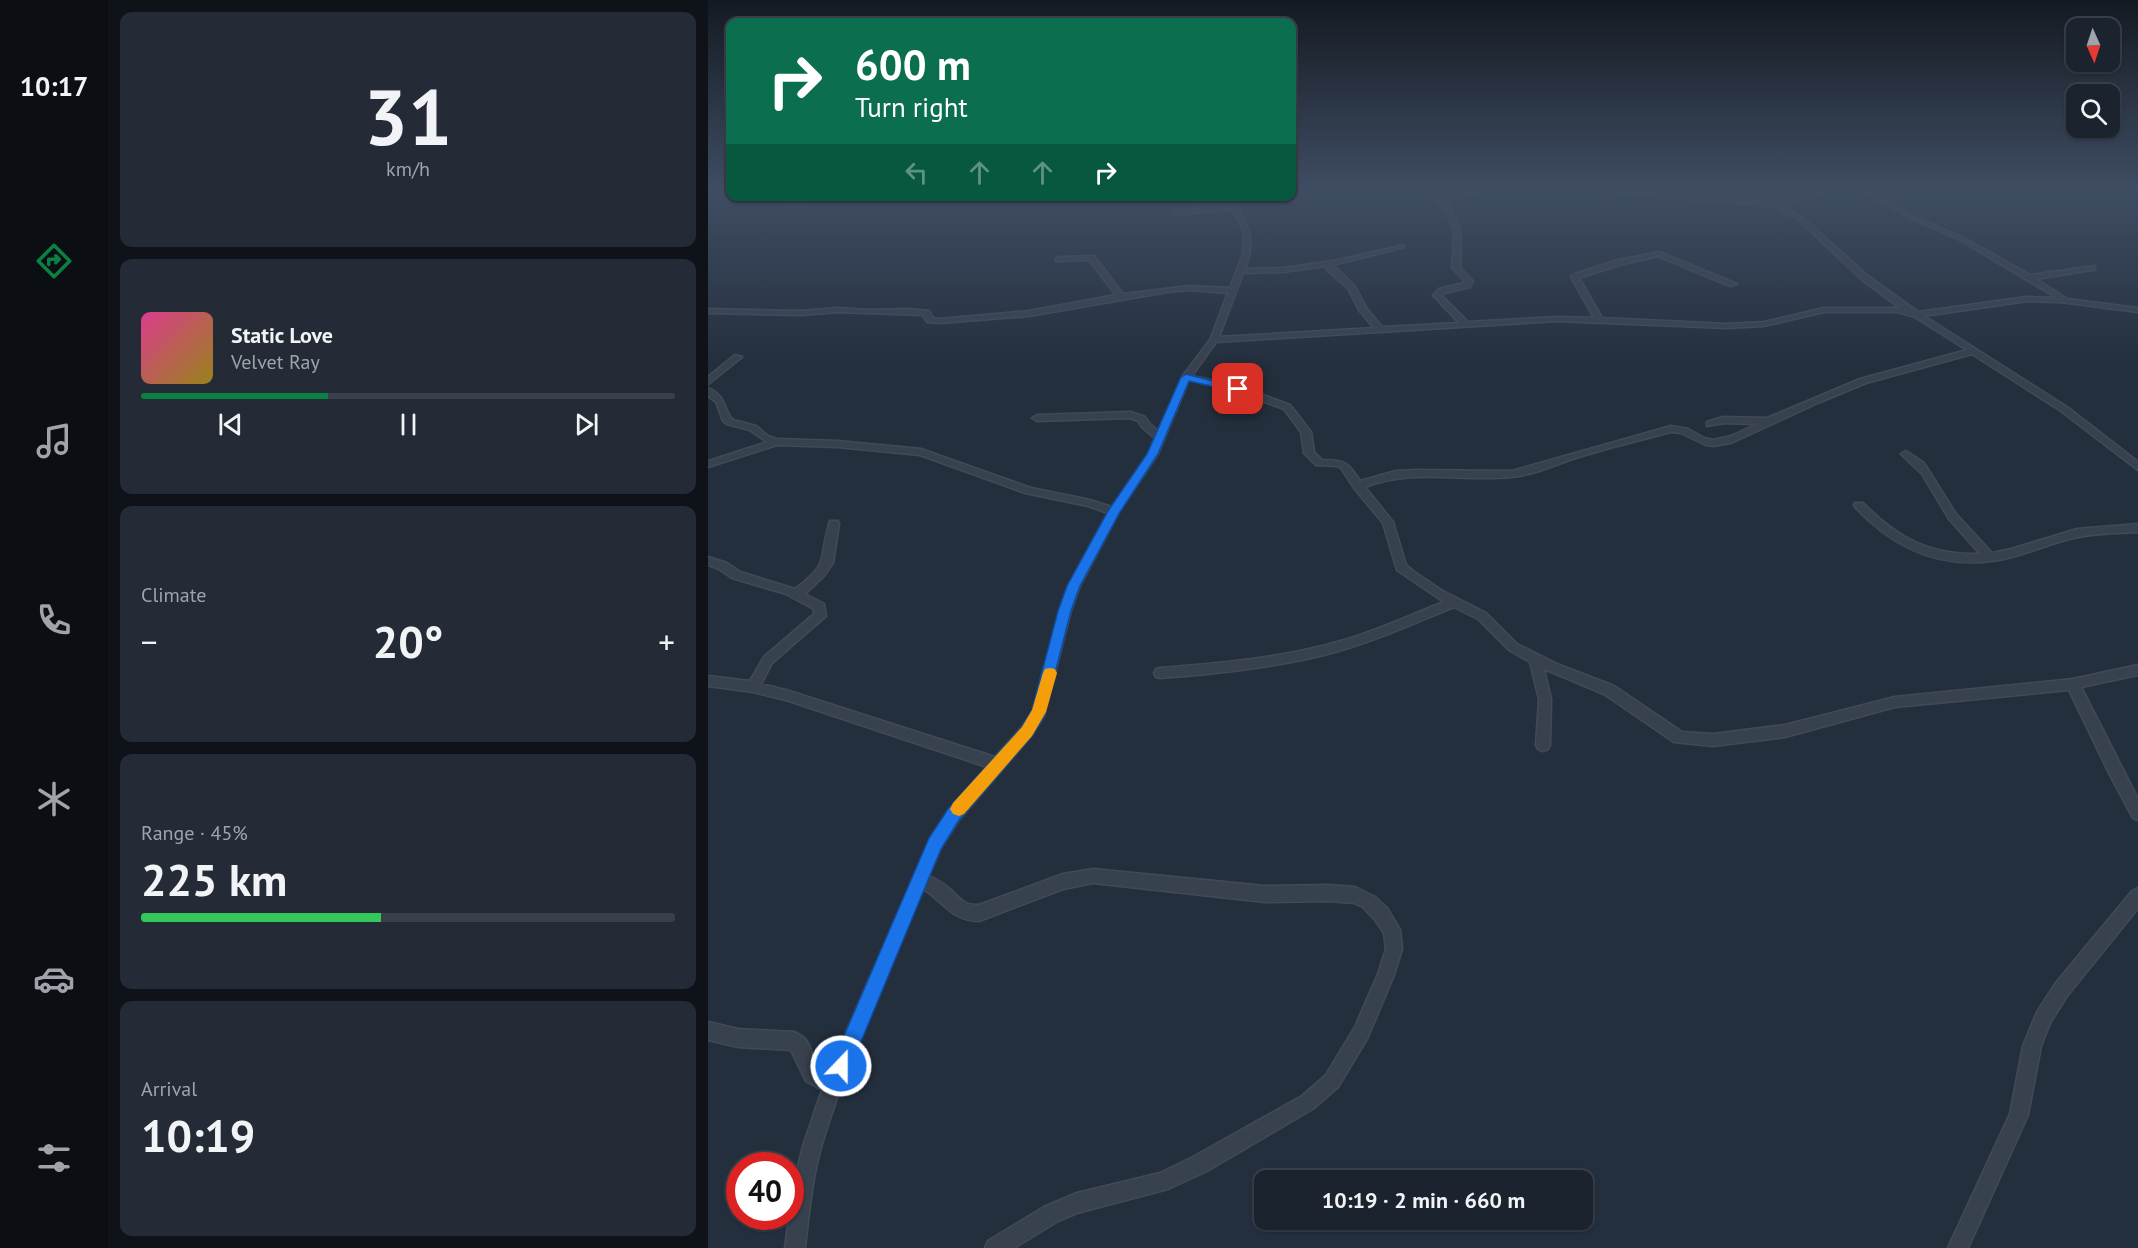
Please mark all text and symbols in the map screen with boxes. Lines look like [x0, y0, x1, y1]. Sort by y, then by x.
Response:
north arrow [2066, 18, 2120, 72]
map controls [2066, 18, 2120, 138]
text: 600 m [855, 37, 971, 92]
icon: right [756, 42, 834, 120]
text: 31 [364, 66, 452, 167]
text: 10:17 [20, 69, 88, 103]
button: search [2066, 84, 2120, 138]
text: Turn right [855, 90, 968, 124]
text: km/h [386, 156, 430, 182]
icon: left [900, 156, 933, 189]
icon: ahead [963, 156, 996, 189]
icon: ahead [1026, 156, 1059, 189]
icon: right [1089, 156, 1122, 189]
icon: directions [33, 240, 75, 282]
text: Static Love [231, 321, 333, 349]
text: Velvet Ray [231, 349, 320, 375]
pin [1212, 363, 1263, 414]
icon: arrive [1221, 372, 1254, 405]
icon: previous [214, 408, 247, 441]
icon: pause [392, 408, 425, 441]
icon: next [570, 408, 603, 441]
icon: music [33, 420, 75, 462]
text: Climate [141, 582, 207, 608]
icon: phone [33, 599, 75, 641]
text: 20° [373, 612, 443, 670]
text: − [141, 620, 158, 663]
text: + [658, 620, 675, 663]
icon: climate [33, 778, 75, 820]
text: Range · 45% [141, 820, 248, 846]
text: 225 km [141, 850, 287, 908]
icon: car [33, 958, 75, 1000]
position arrow [809, 1034, 873, 1098]
text: Arrival [141, 1076, 197, 1102]
text: 10:19 [141, 1106, 255, 1164]
icon: filters [33, 1137, 75, 1179]
speed limit sign: 40 [726, 1152, 804, 1230]
text: 10:19 · 2 min · 660 m [1322, 1186, 1525, 1214]

